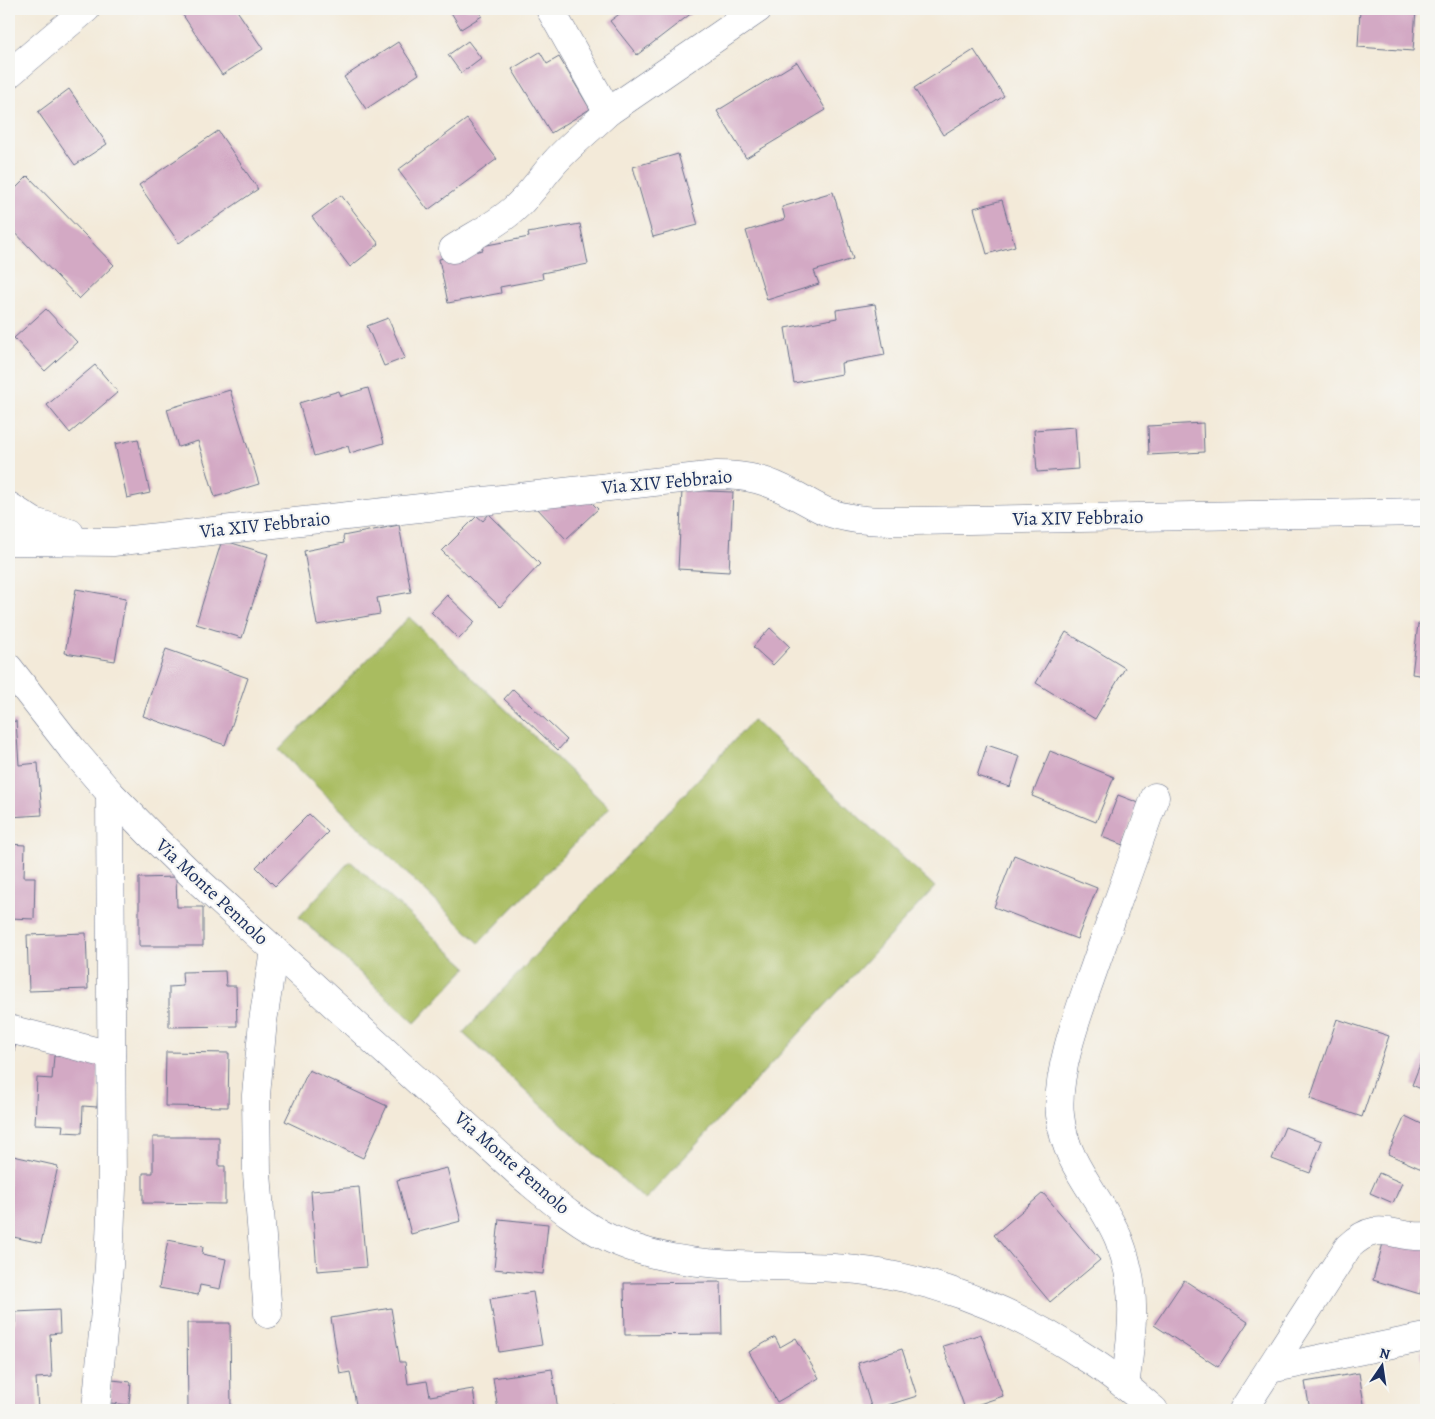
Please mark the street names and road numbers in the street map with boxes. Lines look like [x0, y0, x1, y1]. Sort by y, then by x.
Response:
street label: Via XIV Febbraio [600, 463, 733, 501]
street label: Via XIV Febbraio [1011, 504, 1144, 532]
street label: Via XIV Febbraio [198, 505, 331, 545]
street label: Via Monte Pennolo [149, 832, 274, 951]
street label: Via Monte Pennolo [448, 1105, 575, 1221]

